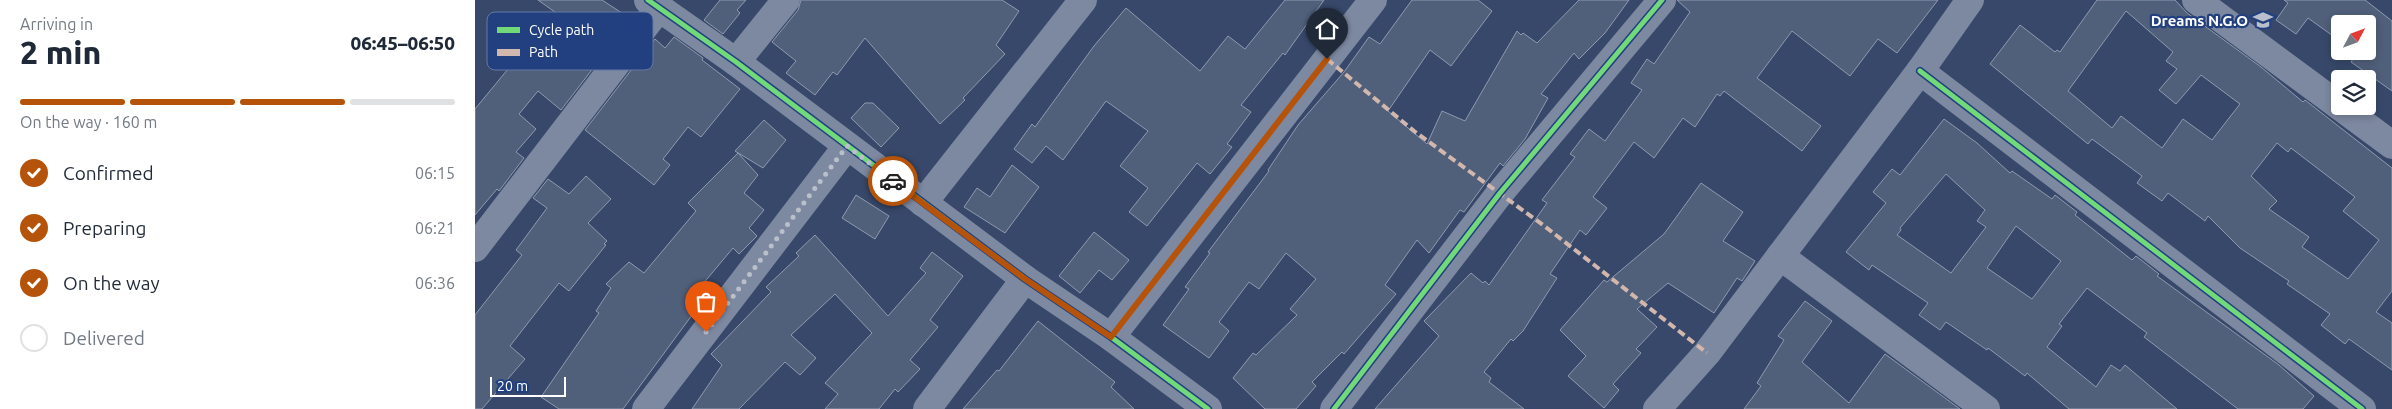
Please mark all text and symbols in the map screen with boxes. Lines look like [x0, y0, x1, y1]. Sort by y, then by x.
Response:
pin [1306, 8, 1348, 59]
school or university icon: Dreams N.G.O [2252, 9, 2274, 31]
legend [487, 12, 653, 70]
place label: Dreams N.G.O [2151, 12, 2248, 29]
text: Arriving in [20, 15, 93, 33]
icon: home [1313, 15, 1341, 43]
north arrow [2331, 15, 2376, 60]
map controls [2331, 15, 2376, 115]
text: Cycle path [529, 22, 594, 38]
text: 06:45–06:50 [350, 32, 455, 54]
text: 2 min [20, 34, 101, 70]
text: Path [529, 44, 558, 60]
button: layers [2331, 70, 2376, 115]
text: On the way · 160 m [20, 113, 157, 131]
courier [868, 156, 918, 206]
icon: check [20, 159, 48, 187]
text: Confirmed [63, 162, 154, 184]
text: 06:15 [415, 164, 455, 182]
icon: car [879, 167, 907, 195]
icon: check [20, 214, 48, 242]
text: Preparing [63, 217, 147, 239]
text: 06:21 [415, 219, 455, 237]
icon: check [20, 269, 48, 297]
text: On the way [63, 272, 160, 294]
text: 06:36 [415, 274, 455, 292]
pin [685, 281, 727, 332]
icon: bag [692, 288, 720, 316]
text: Delivered [63, 327, 145, 349]
scale bar [490, 374, 566, 397]
text: 20 m [497, 378, 528, 394]

